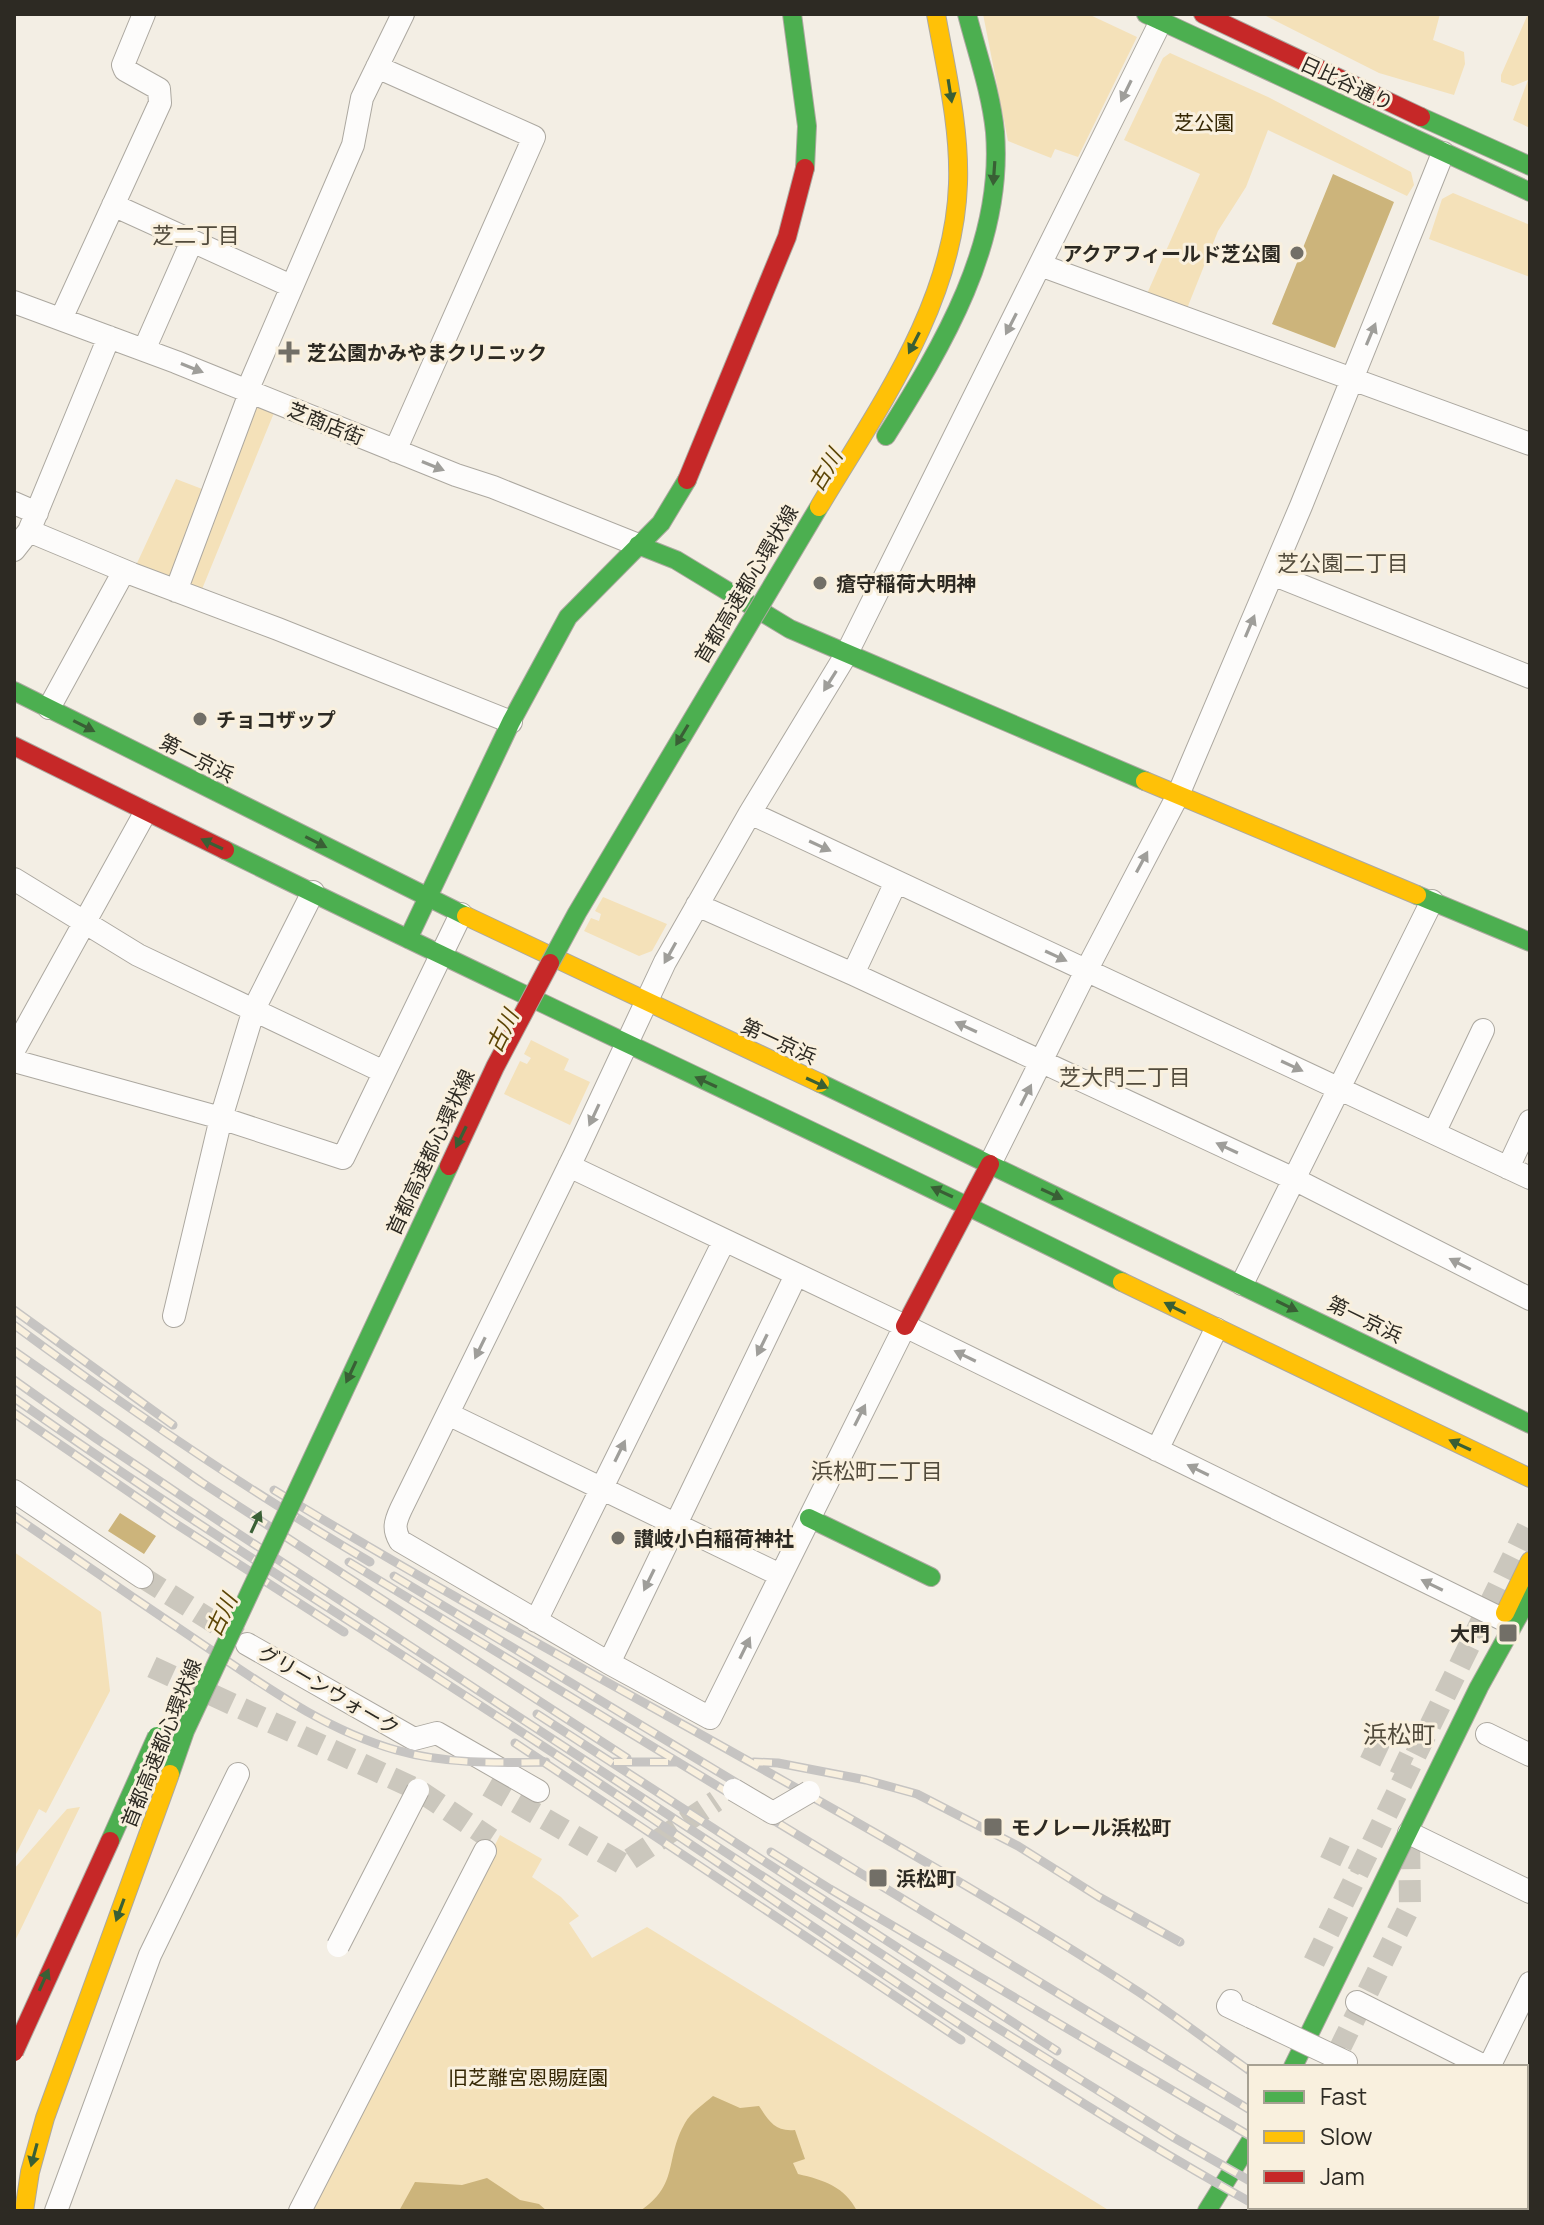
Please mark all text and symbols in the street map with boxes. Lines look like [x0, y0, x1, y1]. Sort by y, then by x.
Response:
street label: 日比谷通り [1296, 50, 1398, 116]
one-way arrow [944, 78, 957, 103]
one-way arrow [1119, 80, 1133, 103]
park label: 芝公園 [1174, 109, 1234, 136]
one-way arrow [987, 161, 1000, 186]
district label: 芝二丁目 [152, 220, 240, 250]
place label: アクアフィールド芝公園 [1062, 240, 1281, 267]
marker: アクアフィールド芝公園 [1288, 244, 1306, 262]
one-way arrow [1004, 313, 1018, 336]
one-way arrow [1364, 322, 1377, 346]
one-way arrow [907, 331, 921, 354]
place label: 芝公園かみやまクリニック [307, 339, 547, 366]
marker: 芝公園かみやまクリニック [278, 341, 300, 363]
one-way arrow [180, 362, 204, 375]
street label: 芝商店街 [284, 395, 368, 451]
water label: 古川 [801, 442, 850, 497]
one-way arrow [421, 460, 445, 473]
street label: 首都高速都心環状線 [688, 500, 804, 668]
district label: 芝公園二丁目 [1277, 548, 1409, 578]
place label: 瘡守稲荷大明神 [836, 570, 976, 597]
marker: 瘡守稲荷大明神 [811, 574, 829, 592]
one-way arrow [1243, 614, 1256, 637]
one-way arrow [823, 670, 837, 692]
place label: チョコザップ [216, 706, 336, 733]
marker: チョコザップ [191, 710, 209, 728]
one-way arrow [72, 719, 95, 732]
one-way arrow [675, 724, 689, 746]
street label: 第一京浜 [155, 728, 239, 788]
one-way arrow [305, 835, 328, 849]
one-way arrow [200, 837, 223, 851]
one-way arrow [808, 839, 832, 853]
one-way arrow [1136, 851, 1149, 874]
one-way arrow [663, 942, 677, 965]
one-way arrow [1044, 949, 1067, 963]
water label: 古川 [479, 1003, 526, 1057]
street label: 第一京浜 [737, 1012, 821, 1070]
one-way arrow [955, 1020, 978, 1034]
one-way arrow [1280, 1059, 1303, 1072]
district label: 芝大門二丁目 [1059, 1062, 1191, 1092]
street label: 首都高速都心環状線 [380, 1065, 480, 1239]
one-way arrow [695, 1075, 718, 1089]
one-way arrow [805, 1076, 829, 1090]
one-way arrow [1019, 1083, 1033, 1106]
one-way arrow [587, 1103, 601, 1126]
one-way arrow [455, 1126, 468, 1149]
one-way arrow [1216, 1142, 1239, 1155]
one-way arrow [930, 1185, 953, 1199]
one-way arrow [1041, 1187, 1064, 1201]
one-way arrow [1449, 1257, 1472, 1270]
street label: 第一京浜 [1323, 1289, 1407, 1349]
one-way arrow [1275, 1299, 1299, 1313]
one-way arrow [1163, 1301, 1186, 1315]
one-way arrow [755, 1334, 769, 1357]
one-way arrow [473, 1337, 486, 1360]
one-way arrow [953, 1349, 976, 1363]
one-way arrow [344, 1361, 358, 1384]
one-way arrow [854, 1403, 867, 1426]
one-way arrow [1448, 1438, 1471, 1451]
one-way arrow [614, 1439, 627, 1462]
district label: 浜松町二丁目 [811, 1456, 943, 1486]
one-way arrow [1187, 1463, 1210, 1477]
one-way arrow [249, 1510, 263, 1534]
place label: 讃岐小白稲荷神社 [634, 1525, 794, 1552]
marker: 讃岐小白稲荷神社 [609, 1529, 627, 1547]
one-way arrow [642, 1568, 656, 1591]
one-way arrow [1420, 1578, 1443, 1591]
water label: 古川 [198, 1587, 245, 1641]
place label: 大門 [1450, 1620, 1490, 1647]
marker: 大門 [1497, 1622, 1519, 1644]
one-way arrow [738, 1636, 752, 1659]
street label: グリーンウォーク [253, 1639, 405, 1741]
street label: 首都高速都心環状線 [115, 1654, 207, 1832]
district label: 浜松町 [1363, 1717, 1435, 1750]
place label: モノレール浜松町 [1011, 1814, 1171, 1841]
marker: モノレール浜松町 [982, 1816, 1004, 1838]
place label: 浜松町 [896, 1865, 956, 1892]
marker: 浜松町 [867, 1867, 889, 1889]
one-way arrow [113, 1898, 126, 1922]
one-way arrow [38, 1969, 51, 1992]
park label: 旧芝離宮恩賜庭園 [448, 2064, 608, 2091]
legend [1248, 2065, 1528, 2209]
text: Fast [1320, 2079, 1367, 2112]
text: Slow [1320, 2119, 1373, 2152]
one-way arrow [27, 2142, 39, 2167]
text: Jam [1320, 2159, 1365, 2192]

